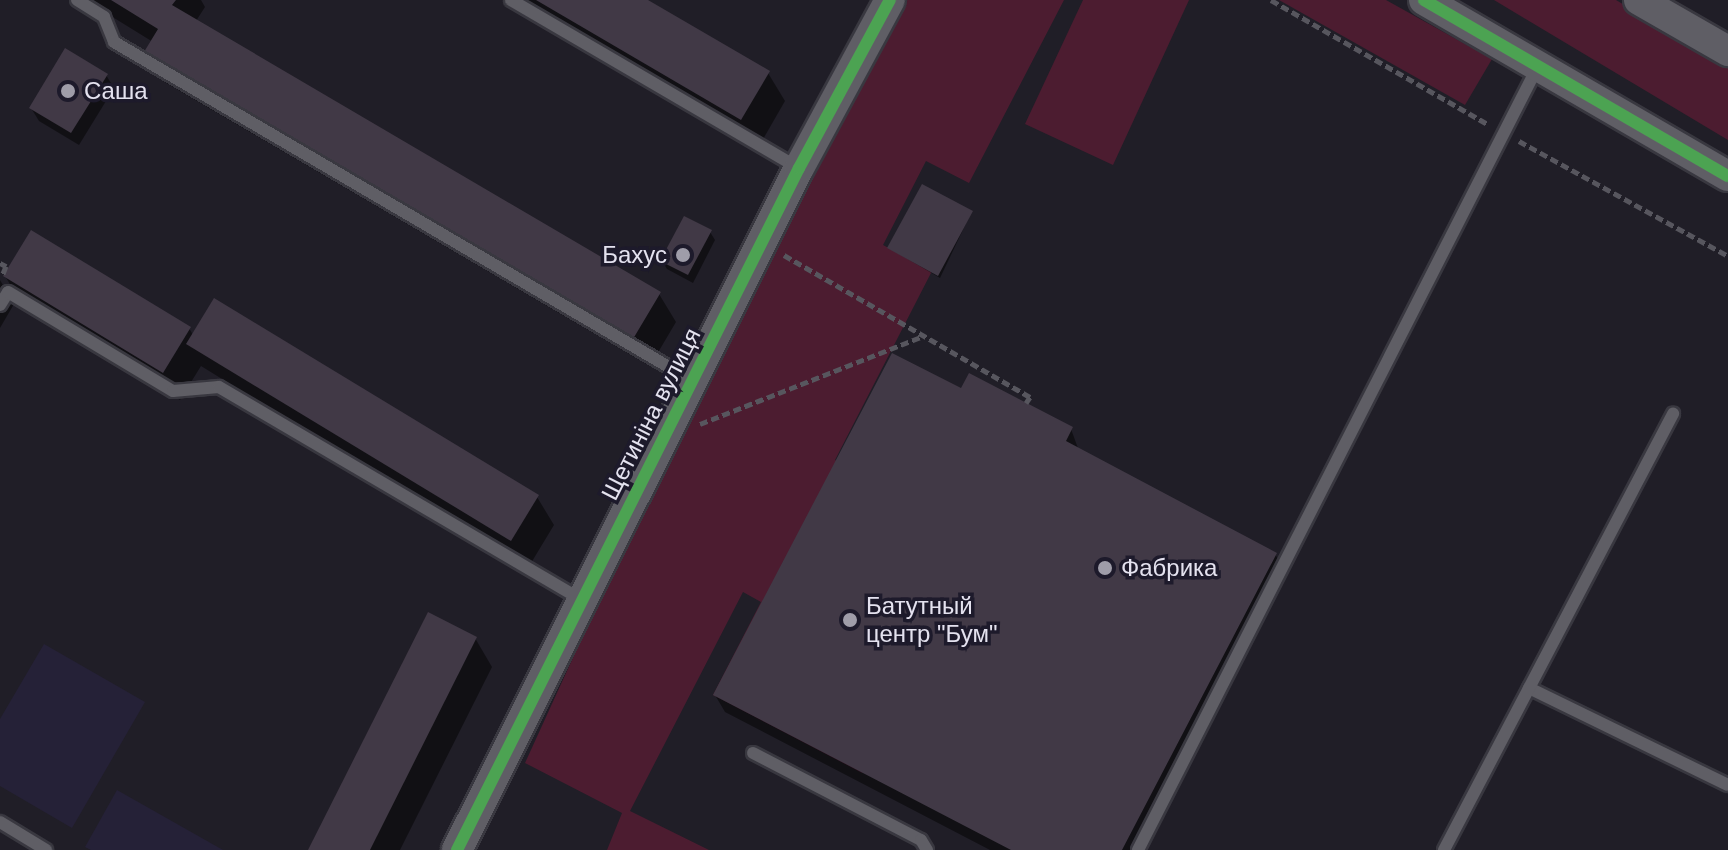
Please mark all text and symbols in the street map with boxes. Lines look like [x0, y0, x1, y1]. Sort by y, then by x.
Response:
place label: Саша [84, 77, 148, 105]
marker: Саша [59, 82, 77, 100]
place label: Бахус [602, 241, 667, 269]
marker: Бахус [674, 246, 692, 264]
street label: Щетиніна вулиця [595, 323, 707, 505]
place label: Фабрика [1121, 554, 1217, 582]
marker: Фабрика [1096, 559, 1114, 577]
place label: Батутный центр "Бум" [866, 592, 998, 648]
marker: Батутный центр "Бум" [841, 611, 859, 629]

